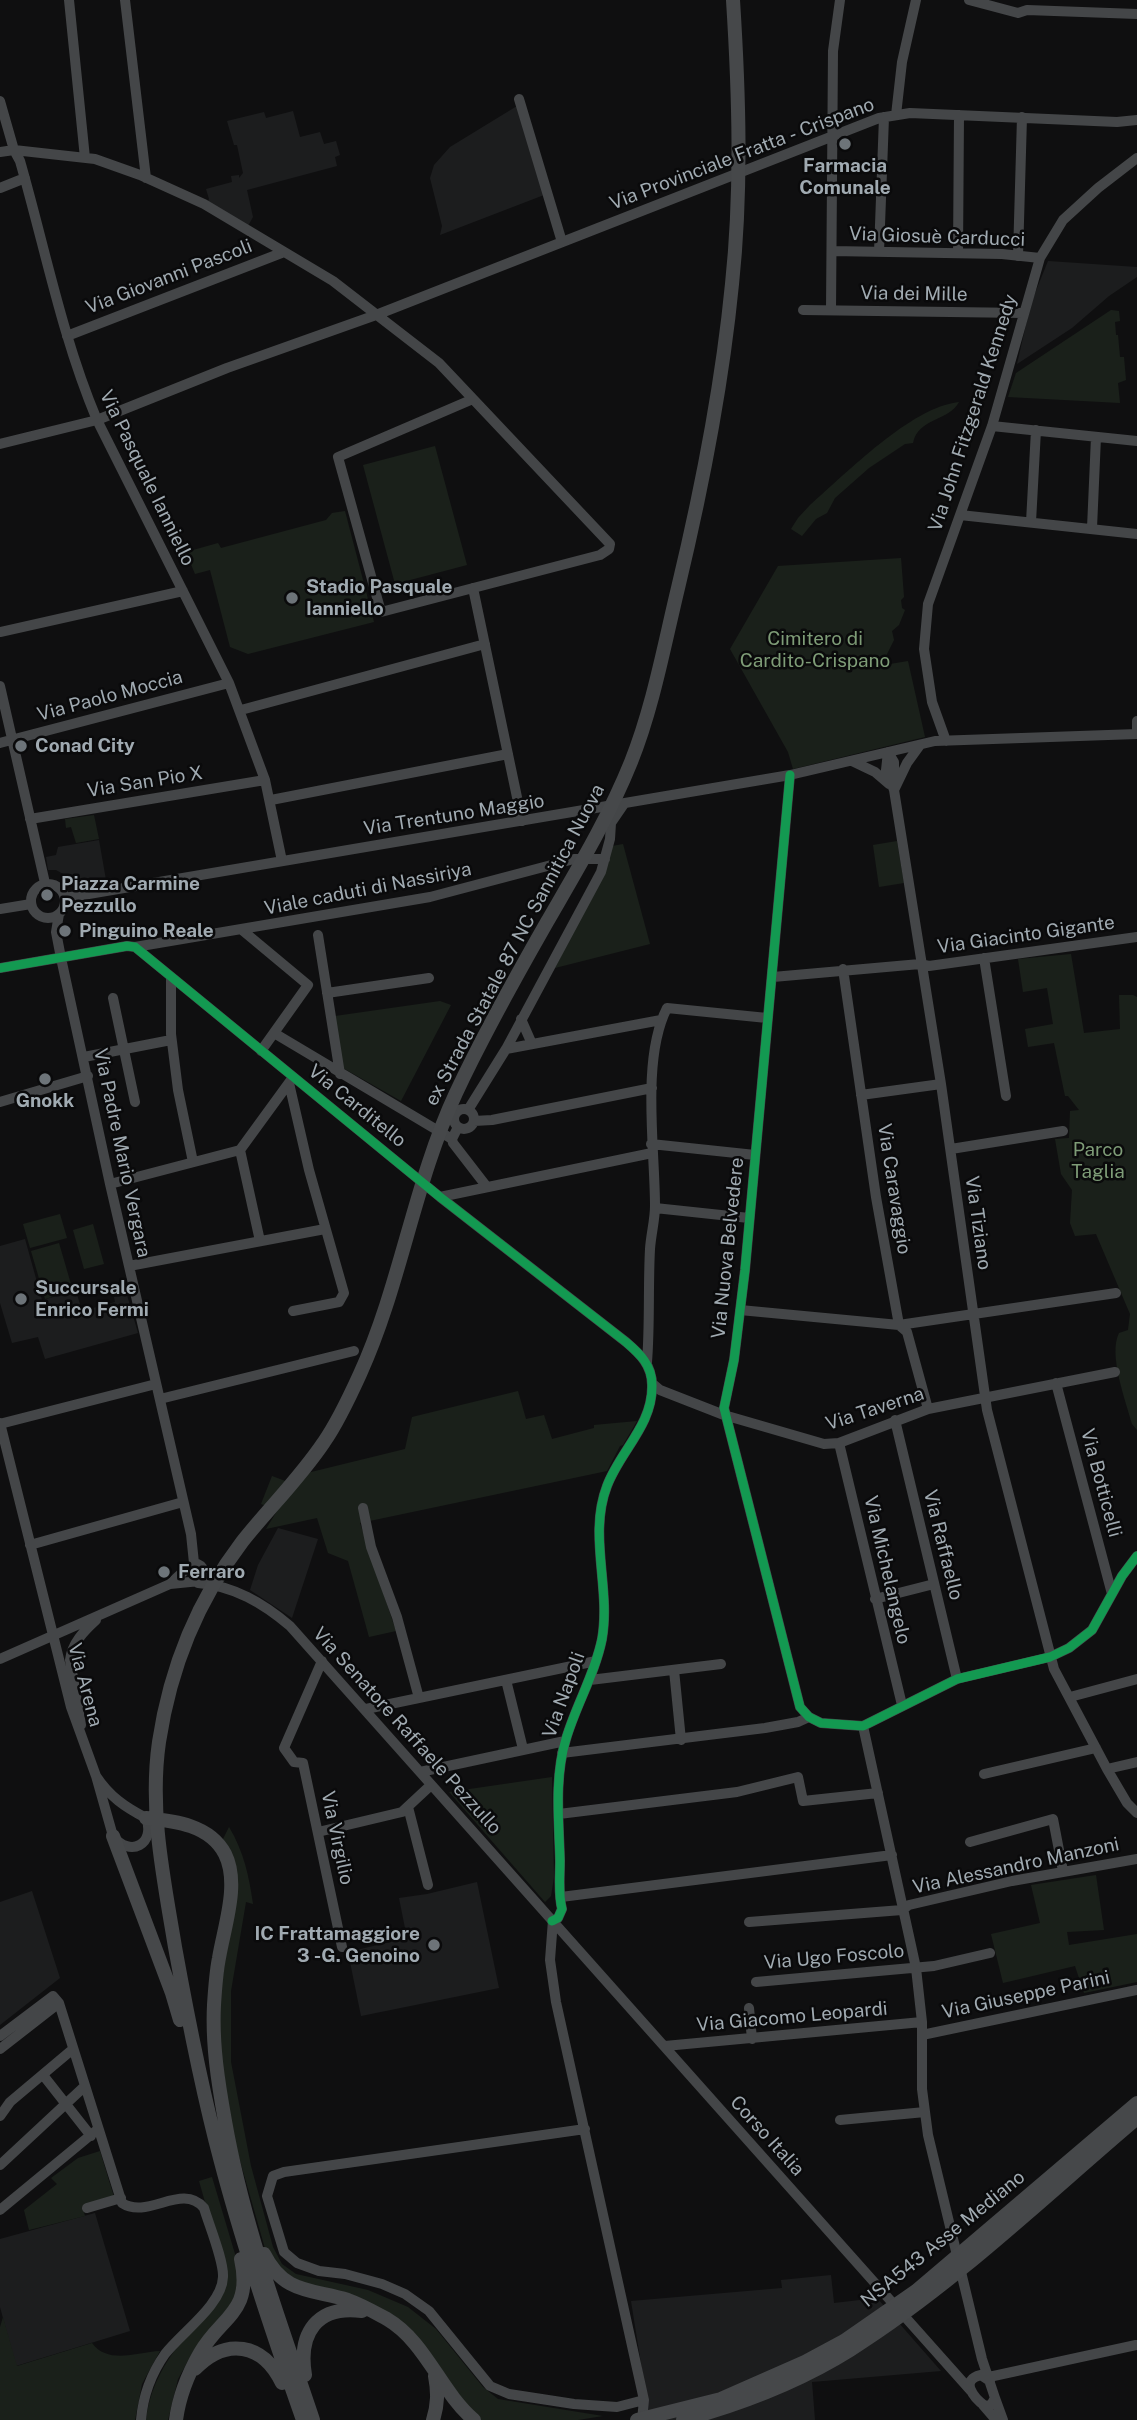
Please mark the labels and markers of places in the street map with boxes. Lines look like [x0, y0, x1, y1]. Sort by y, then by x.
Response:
marker: Farmacia Comunale [837, 136, 853, 152]
place label: Farmacia Comunale [799, 155, 891, 199]
place label: Stadio Pasquale Ianniello [306, 576, 452, 620]
marker: Stadio Pasquale Ianniello [284, 590, 300, 606]
place label: Conad City [35, 735, 135, 757]
marker: Conad City [13, 738, 29, 754]
place label: Piazza Carmine Pezzullo [61, 873, 200, 917]
marker: Piazza Carmine Pezzullo [39, 887, 55, 903]
place label: Pinguino Reale [79, 920, 214, 942]
marker: Pinguino Reale [57, 923, 73, 939]
marker: Gnokk [37, 1071, 53, 1087]
place label: Gnokk [16, 1090, 74, 1112]
place label: Succursale Enrico Fermi [35, 1277, 149, 1321]
marker: Succursale Enrico Fermi [13, 1291, 29, 1307]
place label: Ferraro [178, 1561, 245, 1583]
marker: Ferraro [156, 1564, 172, 1580]
place label: IC Frattamaggiore 3 -G. Genoino [254, 1923, 420, 1967]
marker: IC Frattamaggiore 3 -G. Genoino [426, 1937, 442, 1953]

